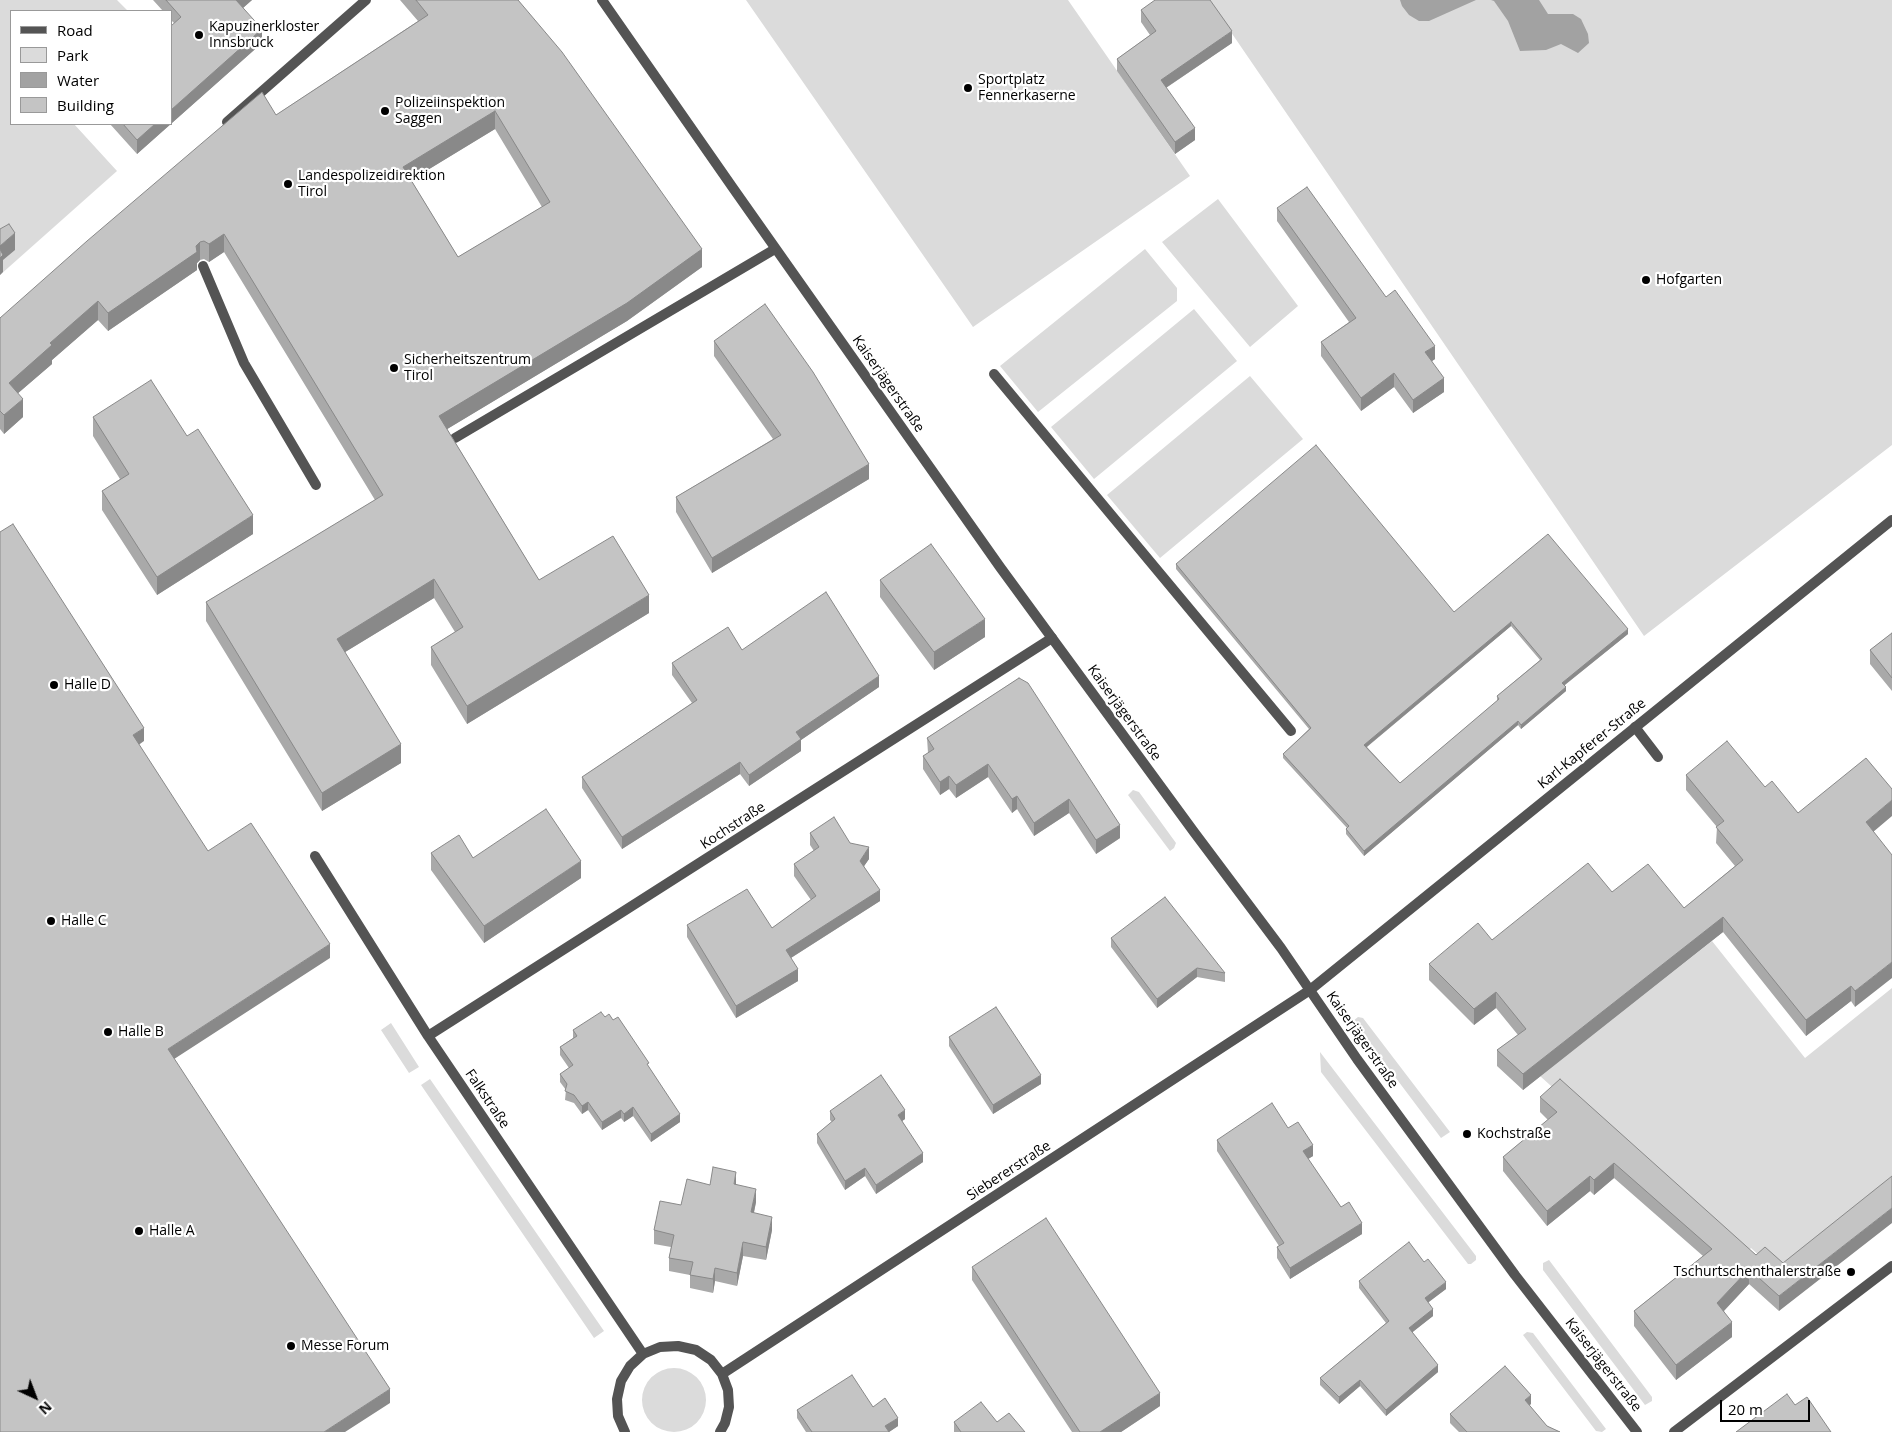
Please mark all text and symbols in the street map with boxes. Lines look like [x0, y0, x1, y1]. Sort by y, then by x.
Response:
legend [10, 10, 172, 125]
place label: Kapuzinerkloster Innsbruck [209, 19, 319, 52]
text: Road [57, 20, 93, 40]
marker: Kapuzinerkloster Innsbruck [193, 29, 205, 41]
text: Park [57, 45, 88, 65]
text: Water [57, 70, 99, 90]
place label: Sportplatz Fennerkaserne [978, 72, 1076, 104]
marker: Sportplatz Fennerkaserne [962, 82, 974, 94]
text: Building [57, 95, 114, 115]
place label: Polizeiinspektion Saggen [395, 95, 505, 128]
marker: Polizeiinspektion Saggen [379, 105, 391, 117]
place label: Landespolizeidirektion Tirol [298, 168, 445, 200]
marker: Landespolizeidirektion Tirol [282, 178, 294, 190]
place label: Hofgarten [1656, 272, 1722, 288]
marker: Hofgarten [1640, 274, 1652, 286]
street label: Kaiserjägerstraße [848, 332, 928, 436]
place label: Sicherheitszentrum Tirol [404, 352, 531, 384]
marker: Sicherheitszentrum Tirol [388, 362, 400, 374]
street label: Kaiserjägerstraße [1084, 662, 1164, 764]
place label: Halle D [64, 677, 111, 693]
marker: Halle D [48, 679, 60, 691]
street label: Karl-Kapferer-Straße [1535, 695, 1649, 793]
street label: Kochstraße [697, 799, 769, 853]
place label: Halle C [61, 913, 106, 929]
marker: Halle C [45, 915, 57, 927]
street label: Kaiserjägerstraße [1322, 988, 1402, 1092]
place label: Halle B [118, 1024, 164, 1040]
marker: Halle B [102, 1026, 114, 1038]
street label: Falkstraße [461, 1066, 513, 1132]
place label: Kochstraße [1477, 1126, 1551, 1142]
marker: Kochstraße [1461, 1128, 1473, 1140]
street label: Siebererstraße [964, 1138, 1054, 1204]
place label: Halle A [149, 1223, 195, 1239]
marker: Halle A [133, 1225, 145, 1237]
place label: Tschurtschenthalerstraße [1673, 1264, 1841, 1280]
marker: Tschurtschenthalerstraße [1845, 1266, 1857, 1278]
street label: Kaiserjägerstraße [1561, 1315, 1645, 1415]
place label: Messe Forum [301, 1338, 389, 1354]
marker: Messe Forum [285, 1340, 297, 1352]
north arrow [10, 1372, 60, 1422]
scale bar [1722, 1390, 1812, 1422]
text: N [35, 1397, 56, 1419]
text: 20 m [1728, 1399, 1763, 1419]

